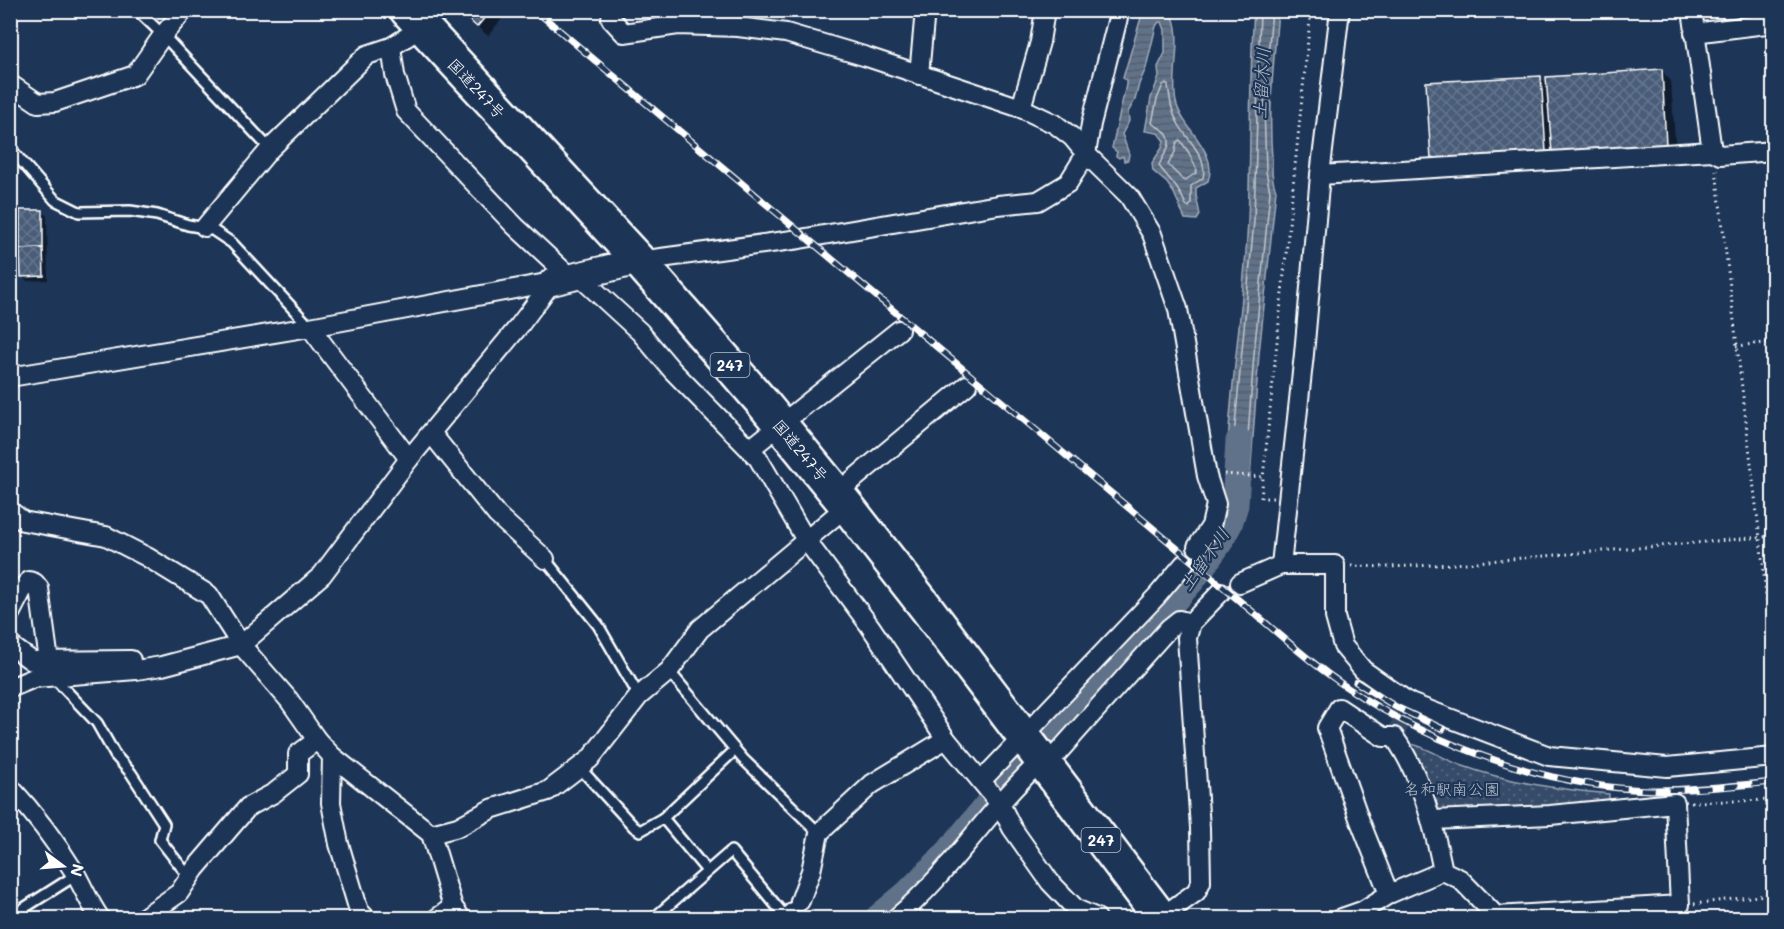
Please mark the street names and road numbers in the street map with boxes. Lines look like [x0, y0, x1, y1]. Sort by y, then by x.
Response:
street label: 国道247号 [444, 53, 510, 123]
road number: 247 [710, 353, 750, 377]
street label: 国道247号 [769, 414, 833, 486]
road number: 247 [1082, 828, 1120, 852]

